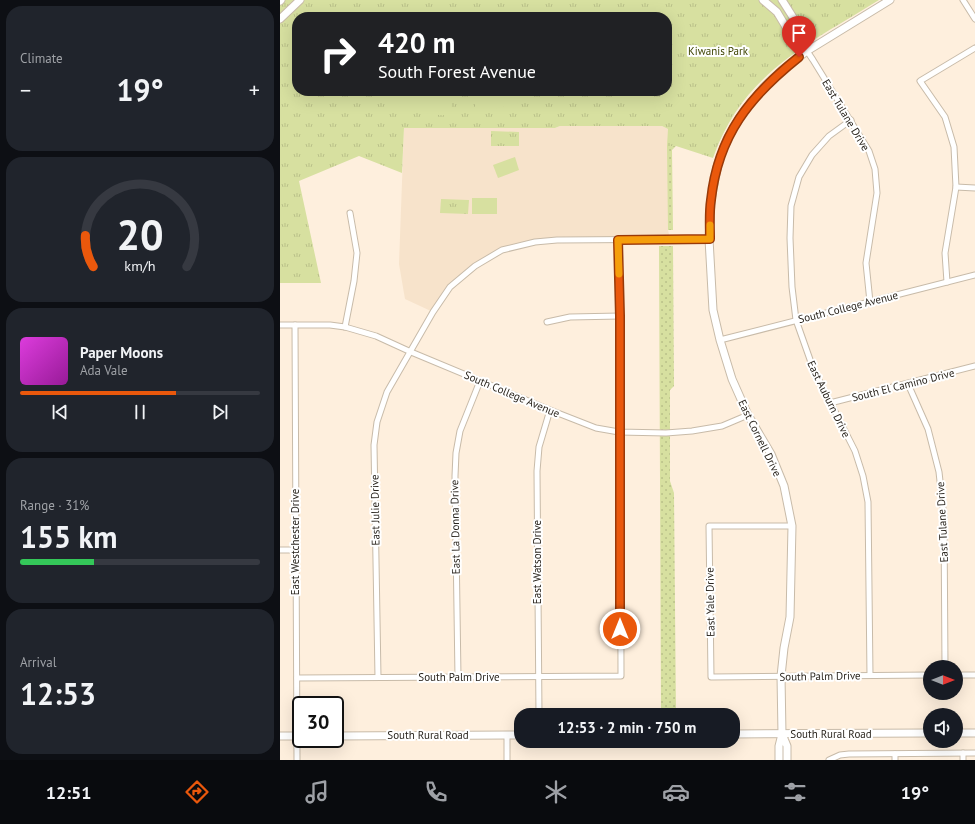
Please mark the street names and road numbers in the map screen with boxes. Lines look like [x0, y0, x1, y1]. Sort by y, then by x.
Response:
street label: East Tulane Drive [819, 77, 873, 154]
street label: South College Avenue [797, 288, 900, 326]
street label: East Auburn Drive [804, 358, 854, 440]
street label: South El Camino Drive [850, 365, 956, 405]
street label: South College Avenue [462, 368, 562, 421]
street label: East Cornell Drive [735, 397, 785, 479]
street label: East Julie Drive [367, 474, 383, 546]
street label: East La Donna Drive [447, 479, 463, 574]
street label: East Tulane Drive [933, 481, 951, 563]
street label: East Westchester Drive [288, 488, 302, 595]
street label: East Watson Drive [530, 519, 544, 604]
street label: East Yale Drive [702, 567, 718, 637]
street label: South Palm Drive [779, 668, 861, 684]
street label: South Palm Drive [418, 670, 500, 684]
street label: South Rural Road [790, 727, 872, 741]
street label: South Rural Road [387, 728, 469, 742]

